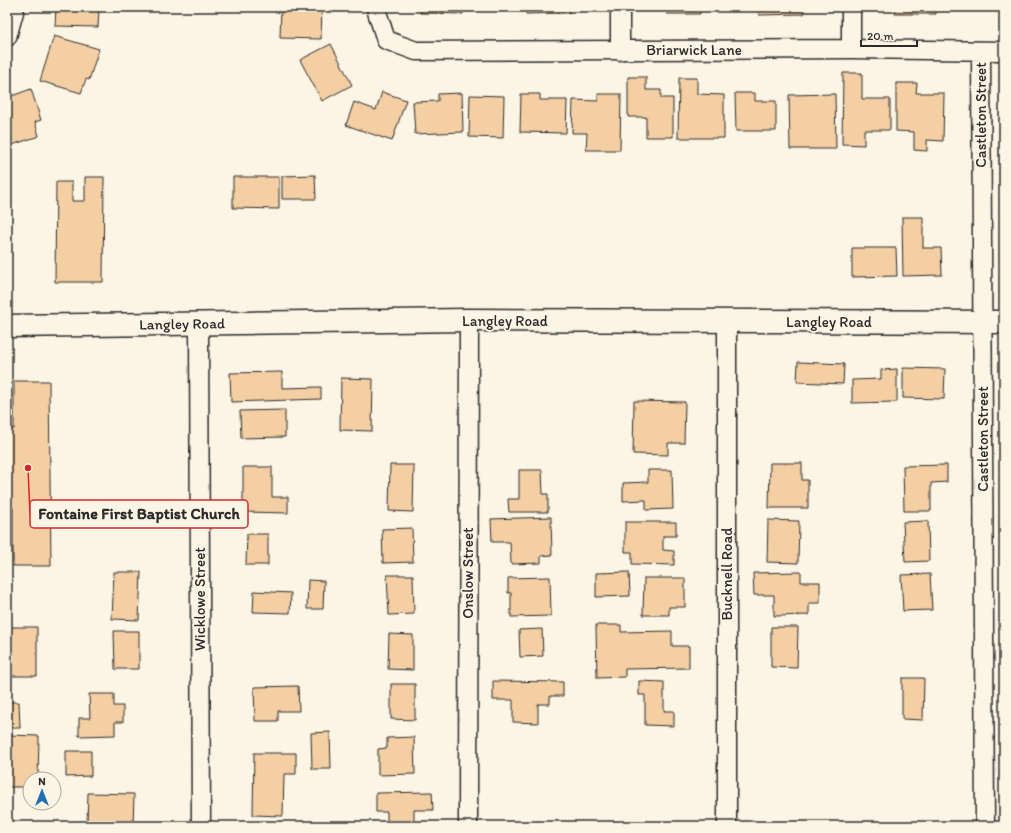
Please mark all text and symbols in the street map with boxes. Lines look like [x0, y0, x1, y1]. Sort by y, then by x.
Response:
scale bar [861, 22, 917, 48]
text: 20 m [867, 29, 894, 43]
street label: Briarwick Lane [646, 41, 742, 59]
street label: Castleton Street [972, 62, 990, 168]
street label: Langley Road [462, 312, 548, 330]
street label: Langley Road [786, 313, 872, 331]
street label: Langley Road [139, 314, 225, 334]
street label: Castleton Street [974, 386, 992, 492]
callout: Fontaine First Baptist Church [30, 500, 248, 528]
text: Fontaine First Baptist Church [38, 504, 241, 524]
street label: Onslow Street [459, 527, 477, 619]
street label: Bucknell Road [718, 528, 736, 620]
street label: Wicklowe Street [191, 547, 209, 651]
north arrow [22, 771, 62, 811]
text: N [38, 775, 46, 788]

